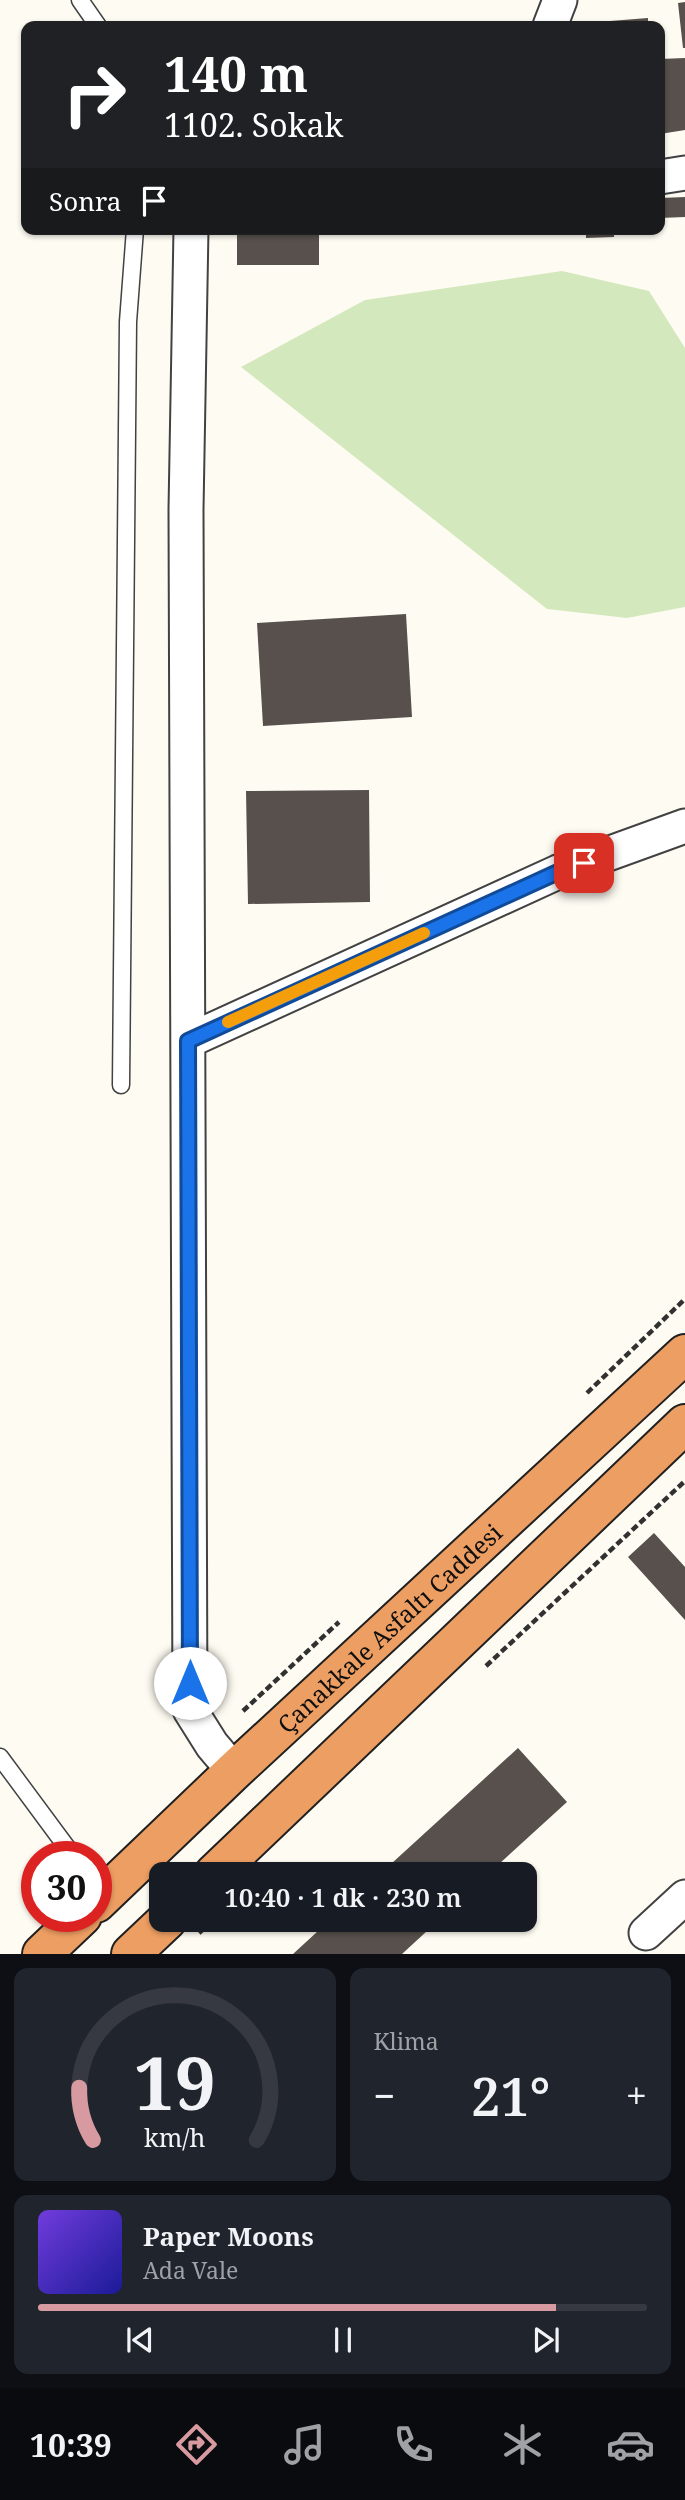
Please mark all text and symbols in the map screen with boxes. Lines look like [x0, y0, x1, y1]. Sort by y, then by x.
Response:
text: 140 m [164, 40, 308, 106]
icon: right [49, 49, 140, 140]
text: 1102. Sokak [164, 103, 343, 146]
icon: arrive [135, 182, 173, 220]
text: Sonra [49, 183, 121, 219]
pin [554, 833, 614, 893]
icon: arrive [565, 844, 603, 882]
street label: Çanakkale Asfaltı Caddesi [270, 1515, 509, 1740]
position arrow [153, 1646, 227, 1720]
speed limit sign: 30 [21, 1841, 112, 1932]
text: 10:40 · 1 dk · 230 m [224, 1879, 462, 1915]
text: Klima [374, 2025, 439, 2057]
text: 19 [134, 2033, 216, 2132]
text: 21° [471, 2060, 550, 2131]
text: − [374, 2069, 396, 2121]
text: + [626, 2069, 647, 2121]
text: km/h [144, 2120, 206, 2154]
text: Paper Moons [143, 2218, 314, 2254]
text: Ada Vale [143, 2254, 238, 2286]
icon: previous [121, 2321, 159, 2359]
icon: pause [324, 2321, 362, 2359]
icon: next [527, 2321, 565, 2359]
icon: directions [172, 2420, 221, 2469]
icon: music [280, 2420, 329, 2469]
icon: phone [389, 2420, 438, 2469]
icon: climate [498, 2420, 547, 2469]
icon: car [606, 2420, 655, 2469]
text: 10:39 [30, 2423, 112, 2466]

